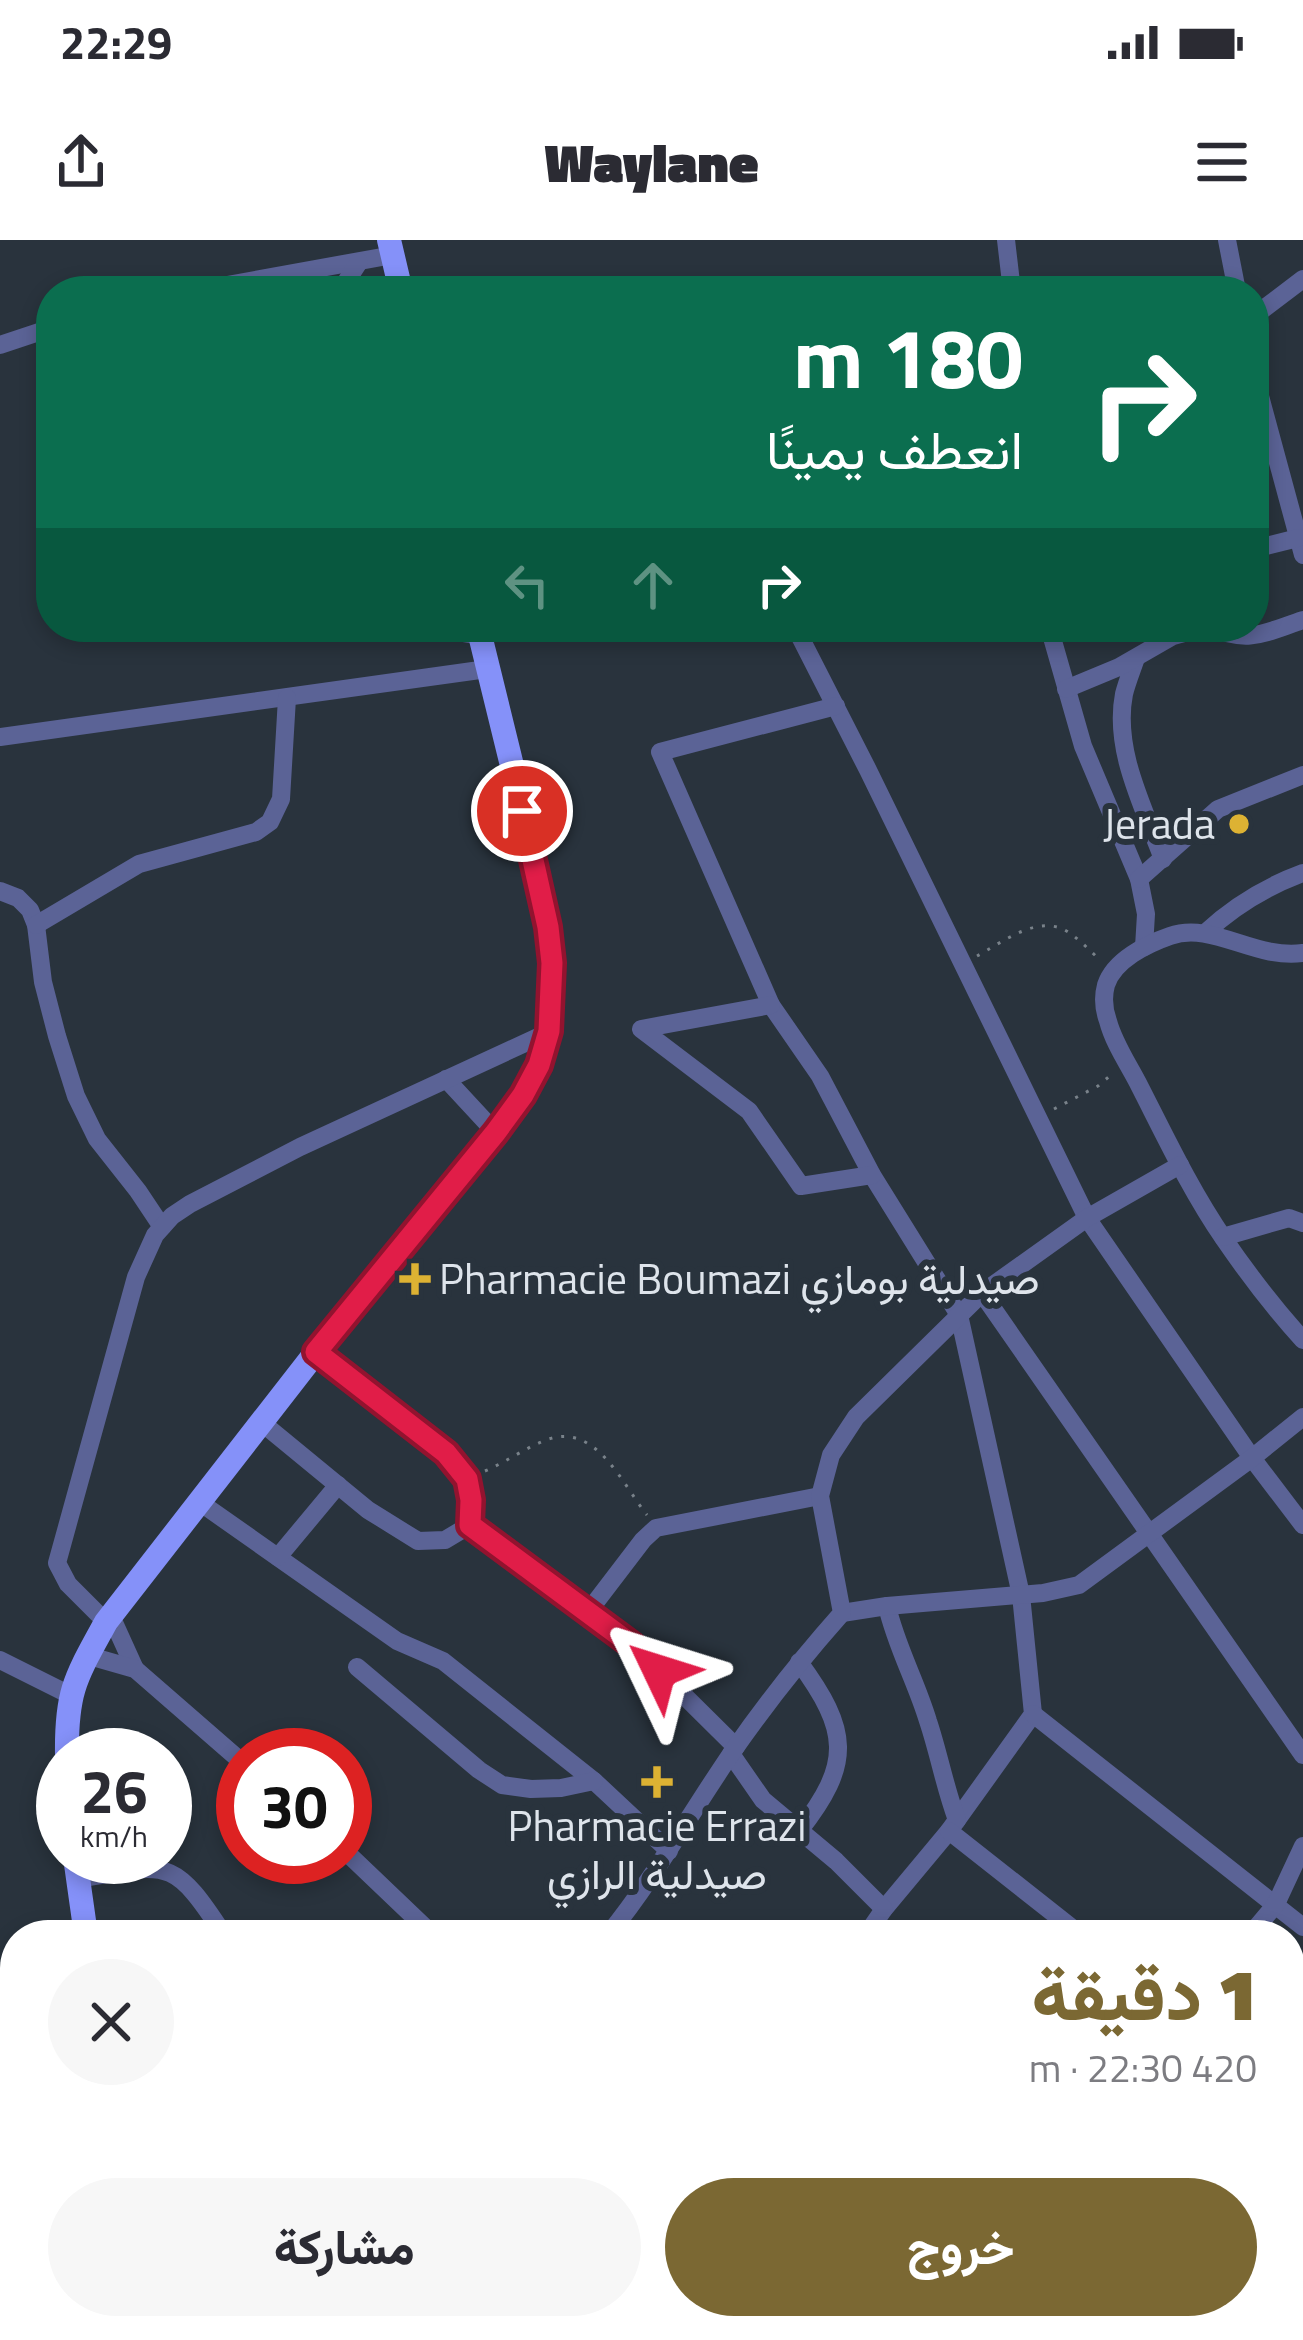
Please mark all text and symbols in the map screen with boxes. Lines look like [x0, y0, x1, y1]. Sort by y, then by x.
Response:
text: 22:29 [60, 8, 172, 76]
text: Waylane [545, 121, 758, 203]
icon: share [48, 129, 114, 195]
icon: menu [1189, 129, 1255, 195]
text: 180 m [793, 293, 1023, 421]
icon: right [1065, 324, 1221, 480]
text: انعطف يمينًا [766, 408, 1023, 490]
icon: left [494, 552, 560, 618]
icon: ahead [620, 552, 686, 618]
icon: right [746, 552, 812, 618]
pin [471, 760, 573, 862]
icon: arrive [489, 778, 555, 844]
place label: Jerada [1103, 791, 1215, 855]
marker: Jerada [1226, 811, 1252, 837]
place label: Pharmacie Boumazi صيدلية بومازي [439, 1246, 1040, 1314]
marker: Pharmacie Boumazi صيدلية بومازي [402, 1266, 428, 1292]
position arrow [596, 1608, 722, 1734]
speed limit sign: 30 [216, 1728, 372, 1884]
text: 26 [80, 1745, 148, 1836]
marker: Pharmacie Errazi صيدلية الرازي [644, 1769, 670, 1795]
place label: Pharmacie Errazi صيدلية الرازي [508, 1793, 806, 1909]
text: km/h [80, 1813, 148, 1859]
text: 1 دقيقة [1031, 1938, 1257, 2048]
button: close [48, 1959, 174, 2085]
text: 420 m · 22:30 [1029, 2038, 1257, 2097]
button: مشاركة [48, 2178, 641, 2316]
button: خروج [665, 2178, 1257, 2316]

